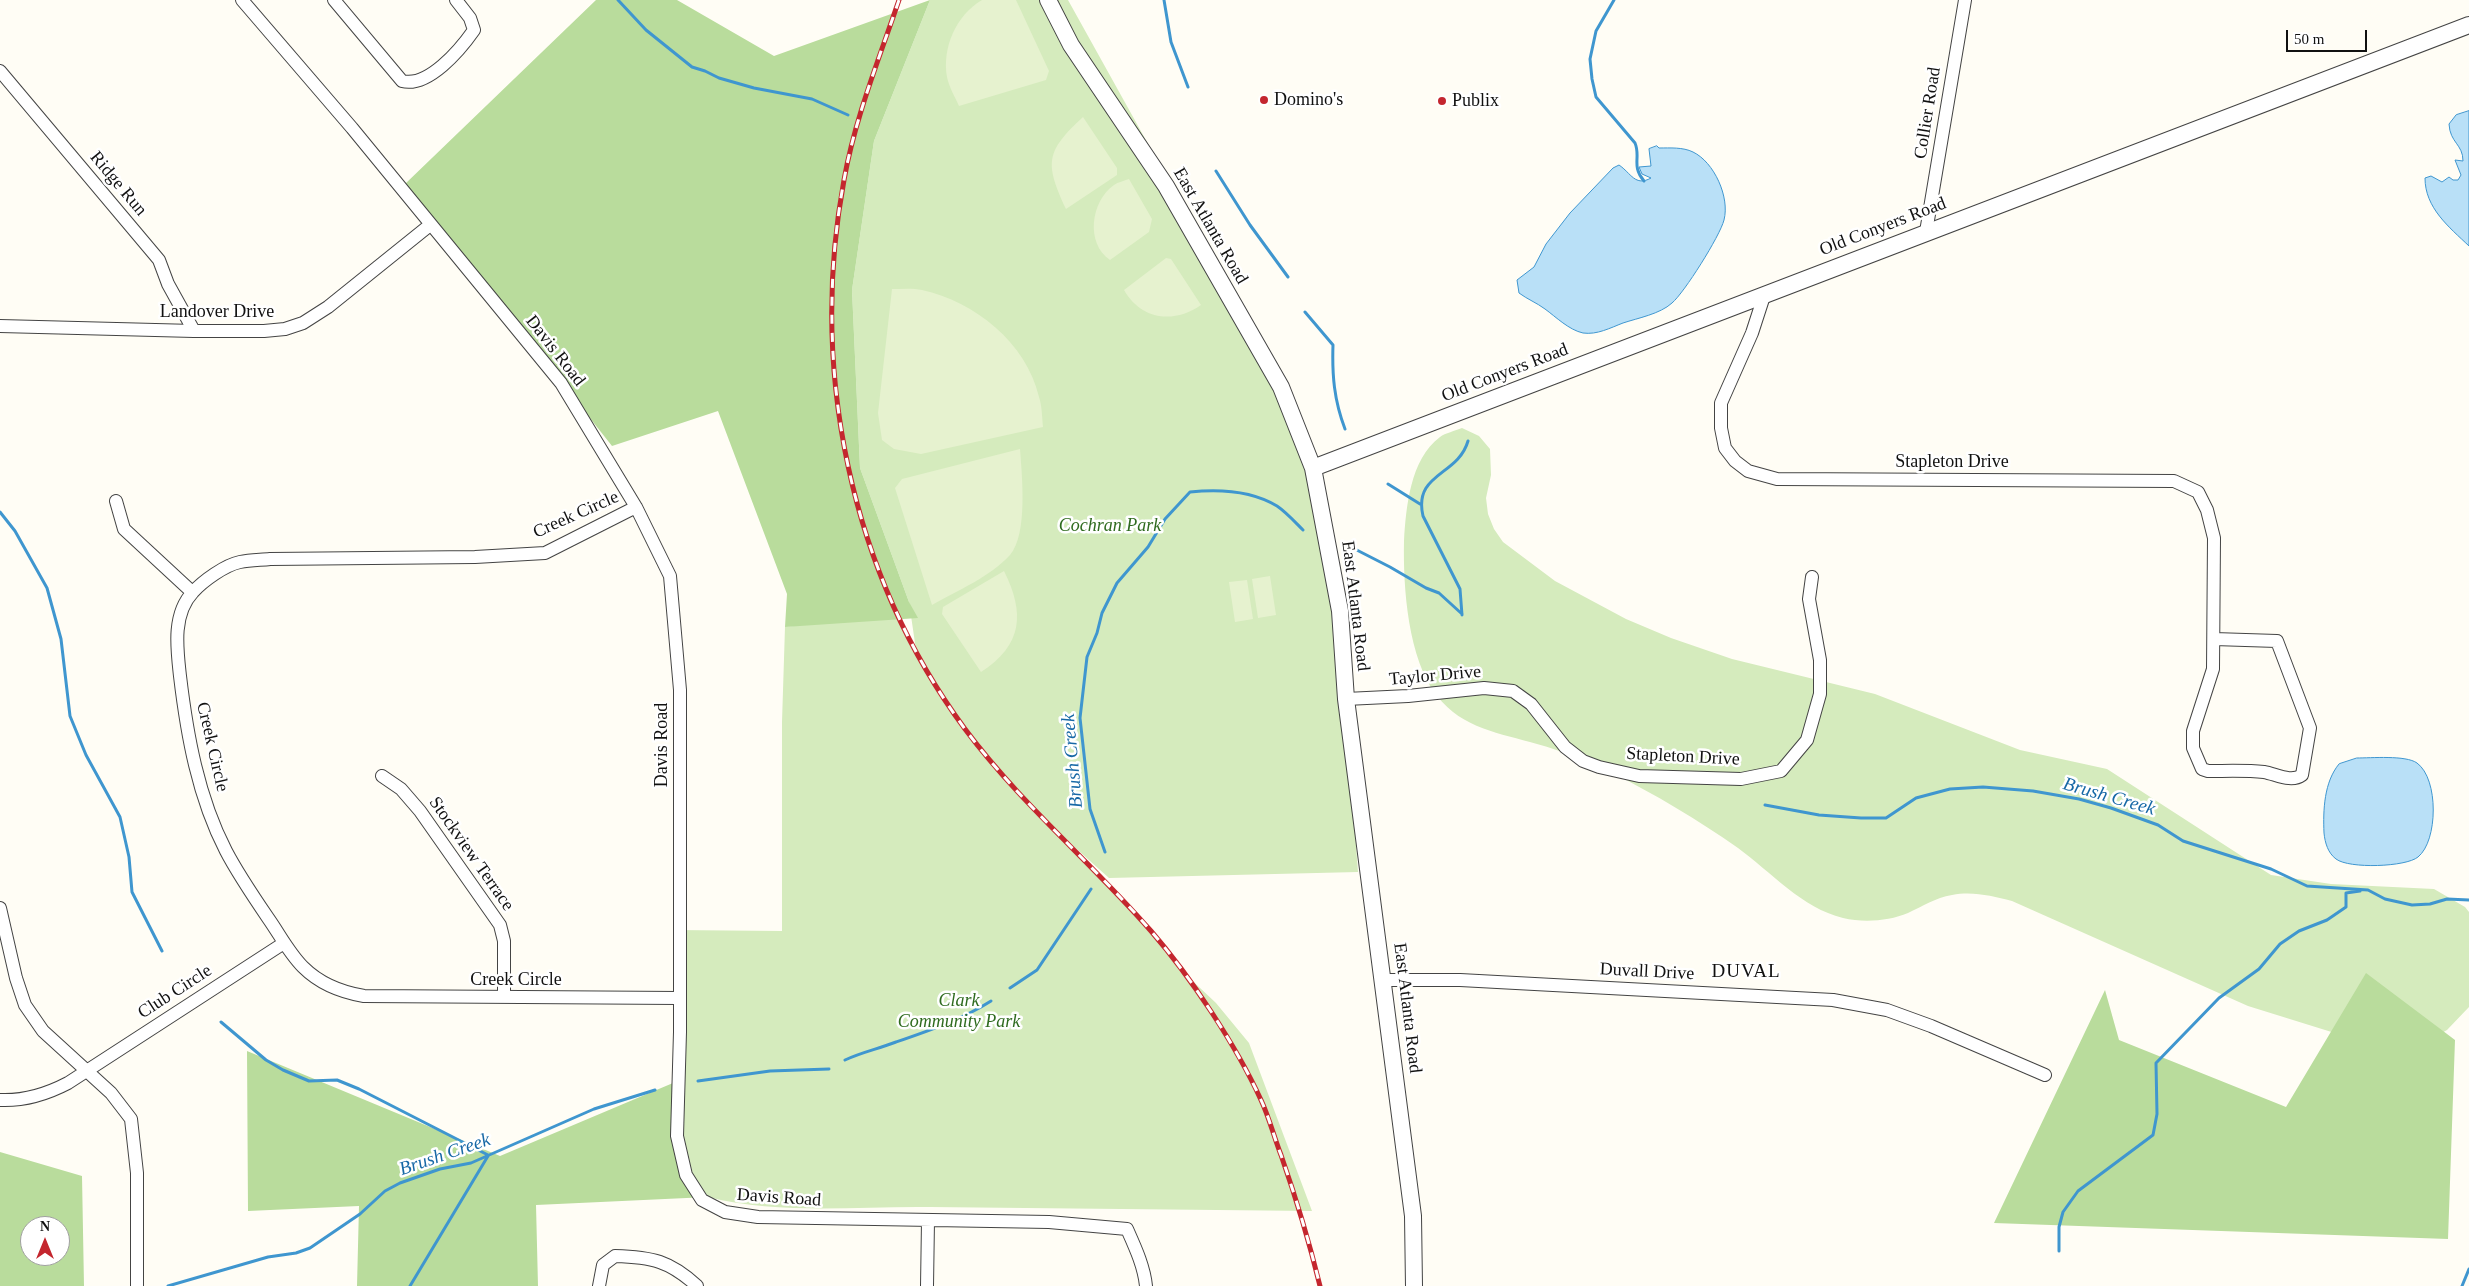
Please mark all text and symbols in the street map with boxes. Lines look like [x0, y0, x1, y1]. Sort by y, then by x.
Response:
scale bar [2289, 20, 2370, 52]
text: 50 m [2294, 31, 2324, 47]
street label: Collier Road [1910, 66, 1946, 160]
place label: Domino's [1274, 89, 1343, 111]
place label: Publix [1452, 90, 1499, 112]
marker: Domino's [1258, 94, 1270, 106]
marker: Publix [1436, 95, 1448, 107]
street label: Ridge Run [85, 147, 151, 221]
street label: East Atlanta Road [1168, 164, 1252, 288]
street label: Old Conyers Road [1817, 193, 1949, 261]
street label: Landover Drive [160, 301, 274, 323]
street label: Davis Road [520, 311, 590, 391]
street label: Old Conyers Road [1439, 339, 1571, 407]
street label: Stapleton Drive [1895, 451, 2009, 473]
street label: Creek Circle [530, 487, 622, 543]
park label: Cochran Park [1059, 515, 1161, 537]
street label: East Atlanta Road [1336, 540, 1374, 672]
street label: Taylor Drive [1388, 661, 1482, 691]
street label: Creek Circle [191, 700, 233, 794]
street label: Davis Road [651, 703, 673, 787]
water label: Brush Creek [1058, 713, 1088, 809]
street label: Stapleton Drive [1626, 743, 1740, 771]
water label: Brush Creek [2060, 773, 2158, 821]
street label: Stockview Terrace [424, 793, 518, 915]
street label: East Atlanta Road [1388, 942, 1426, 1074]
street label: Duvall Drive [1599, 959, 1695, 985]
street label: Club Circle [134, 960, 216, 1024]
district label: DUVAL [1711, 961, 1781, 983]
street label: Creek Circle [470, 969, 562, 991]
park label: Clark Community Park [898, 990, 1020, 1032]
water label: Brush Creek [396, 1129, 494, 1181]
street label: Davis Road [736, 1184, 822, 1212]
north arrow [20, 1216, 70, 1266]
text: N [40, 1219, 50, 1234]

